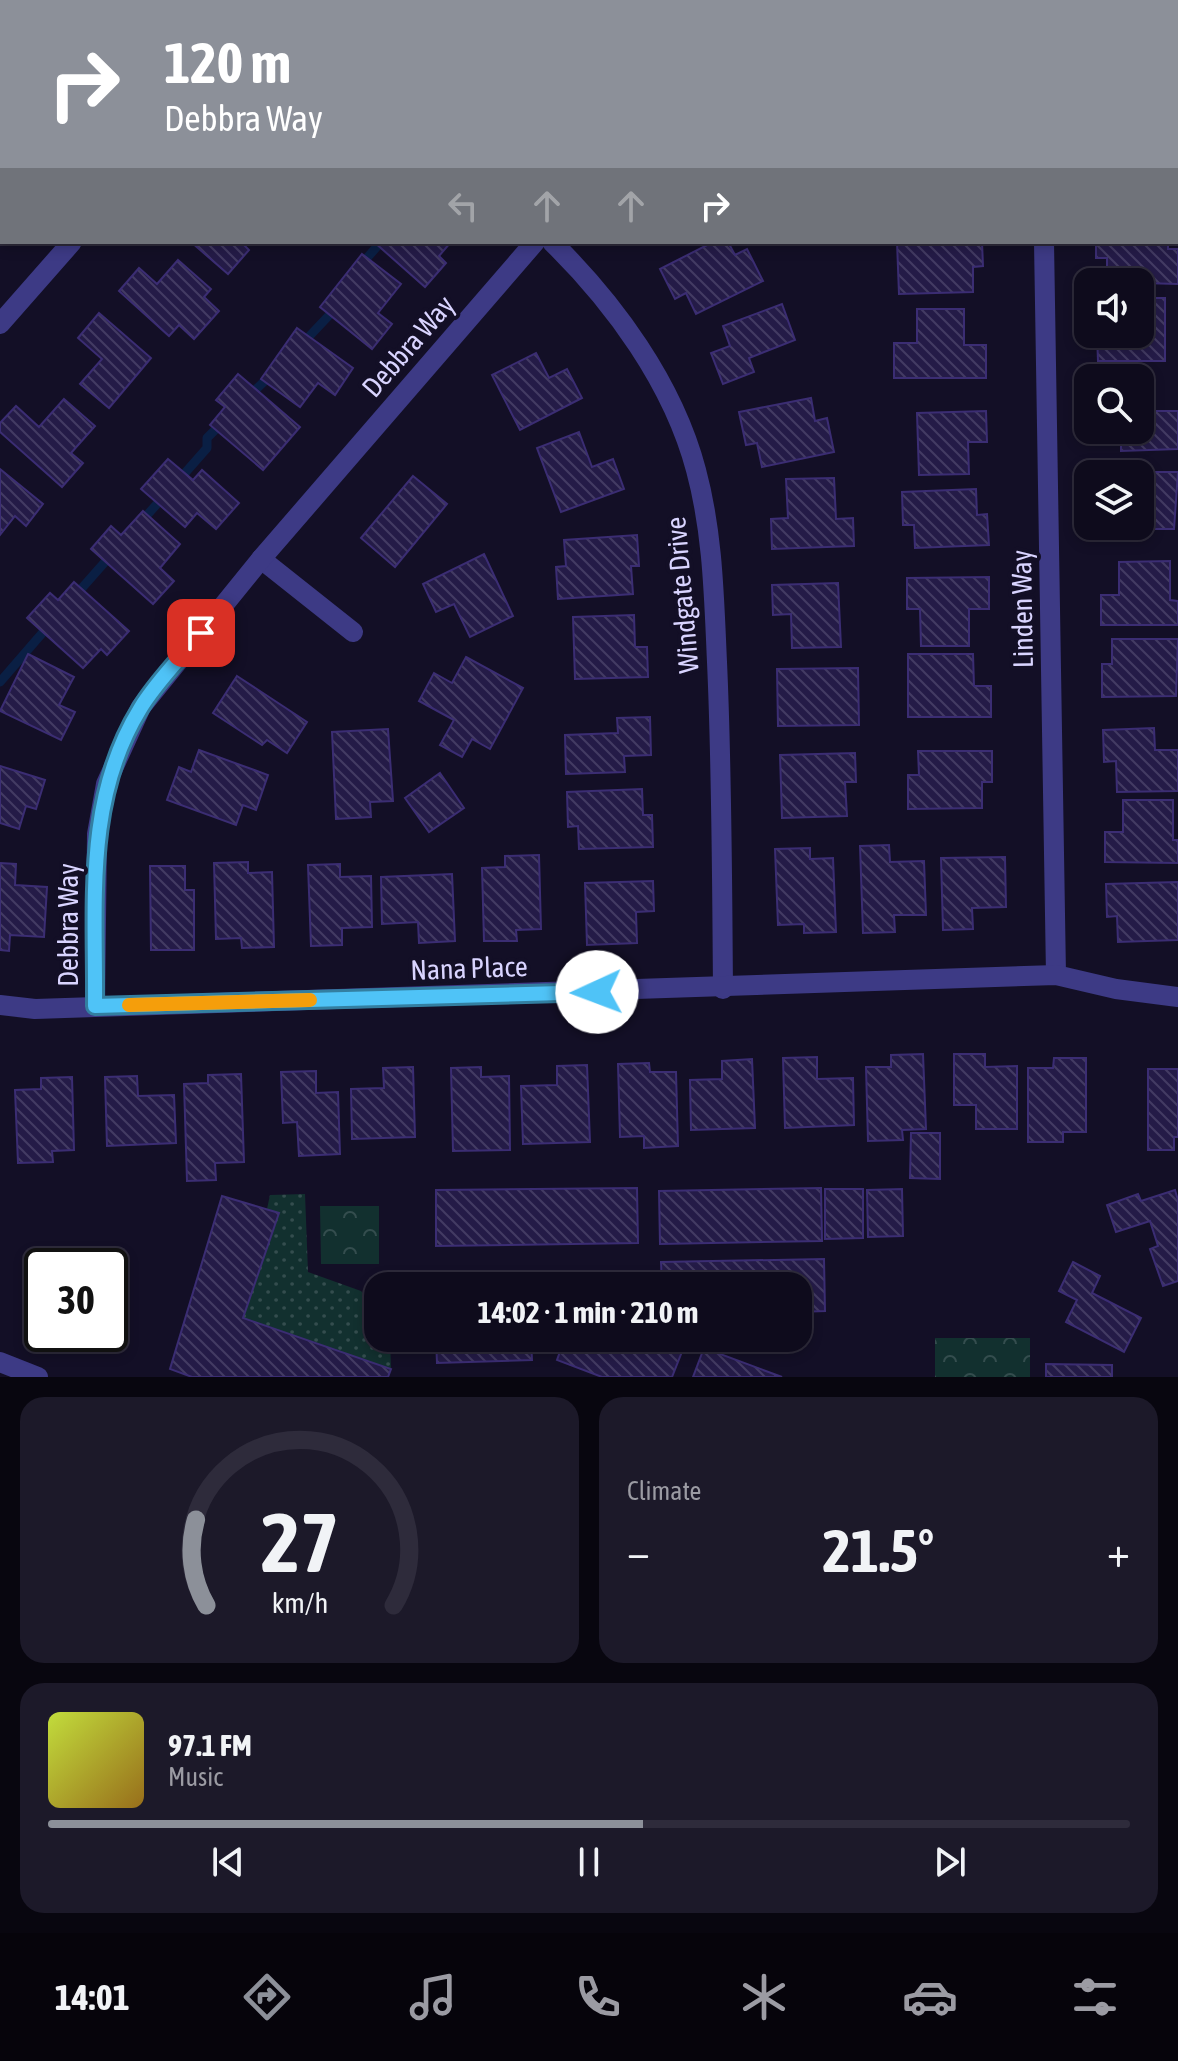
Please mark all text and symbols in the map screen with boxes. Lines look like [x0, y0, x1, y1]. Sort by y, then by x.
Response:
text: 120 m [164, 31, 291, 95]
icon: right [32, 32, 136, 136]
text: Debbra Way [164, 97, 323, 139]
icon: left [441, 184, 485, 228]
icon: ahead [525, 184, 569, 228]
icon: ahead [609, 184, 653, 228]
icon: right [693, 184, 737, 228]
map controls [1074, 268, 1154, 540]
button: sound [1074, 268, 1154, 348]
street label: Debbra Way [355, 289, 461, 403]
button: search [1074, 364, 1154, 444]
button: layers [1074, 460, 1154, 540]
street label: Windgate Drive [659, 516, 705, 674]
street label: Linden Way [1005, 550, 1039, 668]
pin [167, 599, 235, 667]
icon: arrive [179, 611, 223, 655]
street label: Debbra Way [52, 863, 84, 987]
street label: Nana Place [410, 950, 528, 986]
position arrow [555, 950, 639, 1034]
speed limit sign: 30 [24, 1248, 128, 1352]
text: 14:02 · 1 min · 210 m [478, 1295, 698, 1329]
text: Climate [627, 1476, 701, 1506]
text: 27 [260, 1494, 339, 1590]
text: 21.5° [823, 1516, 934, 1585]
text: − [627, 1526, 650, 1576]
text: + [1107, 1526, 1130, 1576]
text: km/h [271, 1586, 328, 1619]
text: 97.1 FM [168, 1728, 252, 1762]
text: Music [168, 1762, 223, 1792]
icon: previous [206, 1840, 250, 1884]
icon: pause [567, 1840, 611, 1884]
icon: next [928, 1840, 972, 1884]
icon: directions [239, 1969, 295, 2025]
icon: music [405, 1969, 461, 2025]
icon: phone [570, 1969, 626, 2025]
icon: climate [736, 1969, 792, 2025]
icon: car [902, 1969, 958, 2025]
icon: filters [1067, 1969, 1123, 2025]
text: 14:01 [55, 1976, 130, 2018]

